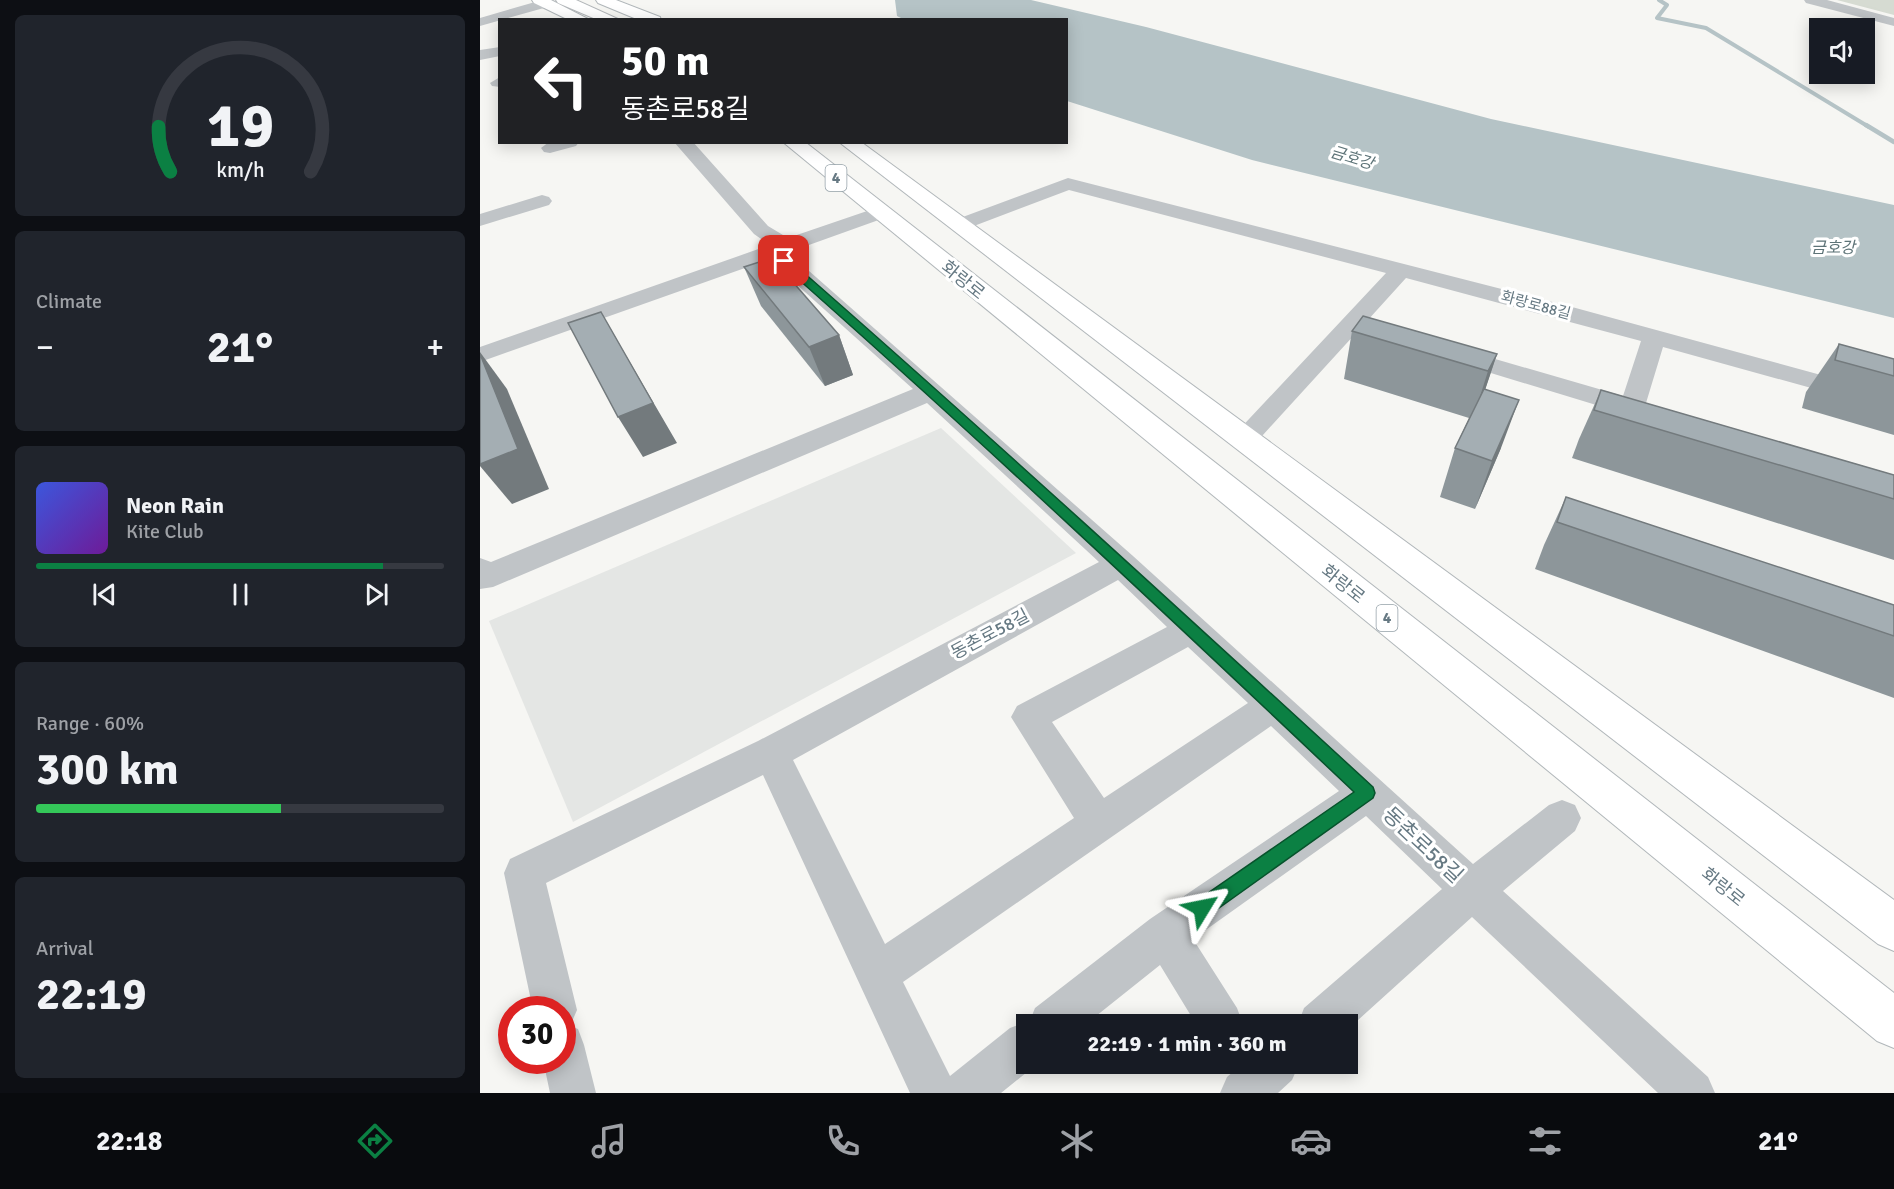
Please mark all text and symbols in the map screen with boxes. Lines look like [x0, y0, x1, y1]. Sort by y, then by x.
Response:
map controls [1809, 18, 1875, 84]
button: sound [1809, 18, 1875, 84]
text: 50 m [621, 36, 710, 87]
icon: left [522, 42, 600, 120]
text: 19 [206, 87, 274, 164]
text: 동촌로58길 [621, 93, 750, 126]
water label: 금호강 [1328, 142, 1378, 175]
text: km/h [216, 158, 264, 184]
road number: 4 [826, 165, 846, 191]
pin [758, 235, 809, 286]
water label: 금호강 [1811, 238, 1857, 258]
icon: arrive [767, 244, 800, 277]
street label: 화랑로 [937, 256, 989, 304]
street label: 화랑로88길 [1499, 287, 1573, 323]
text: Climate [36, 289, 102, 314]
text: 21° [207, 320, 273, 375]
text: − [36, 327, 54, 368]
text: + [426, 327, 444, 368]
text: Neon Rain [126, 492, 224, 519]
text: Kite Club [126, 519, 204, 544]
street label: 화랑로 [1317, 560, 1369, 608]
icon: previous [88, 578, 121, 611]
icon: pause [224, 578, 257, 611]
icon: next [360, 578, 393, 611]
street label: 동촌로58길 [947, 604, 1033, 664]
road number: 4 [1376, 605, 1398, 631]
text: Range · 60% [36, 711, 144, 736]
text: 300 km [36, 742, 179, 797]
street label: 동촌로58길 [1378, 801, 1468, 889]
street label: 화랑로 [1697, 863, 1749, 911]
position arrow [1170, 876, 1234, 940]
text: Arrival [36, 936, 94, 961]
text: 22:19 [36, 967, 146, 1022]
speed limit sign: 30 [498, 996, 576, 1074]
text: 22:19 · 1 min · 360 m [1087, 1030, 1287, 1057]
icon: directions [354, 1120, 396, 1162]
icon: music [588, 1120, 630, 1162]
icon: phone [822, 1120, 864, 1162]
icon: climate [1056, 1120, 1098, 1162]
icon: car [1290, 1120, 1332, 1162]
icon: filters [1524, 1120, 1566, 1162]
text: 22:18 [96, 1125, 162, 1158]
text: 21° [1758, 1125, 1798, 1158]

